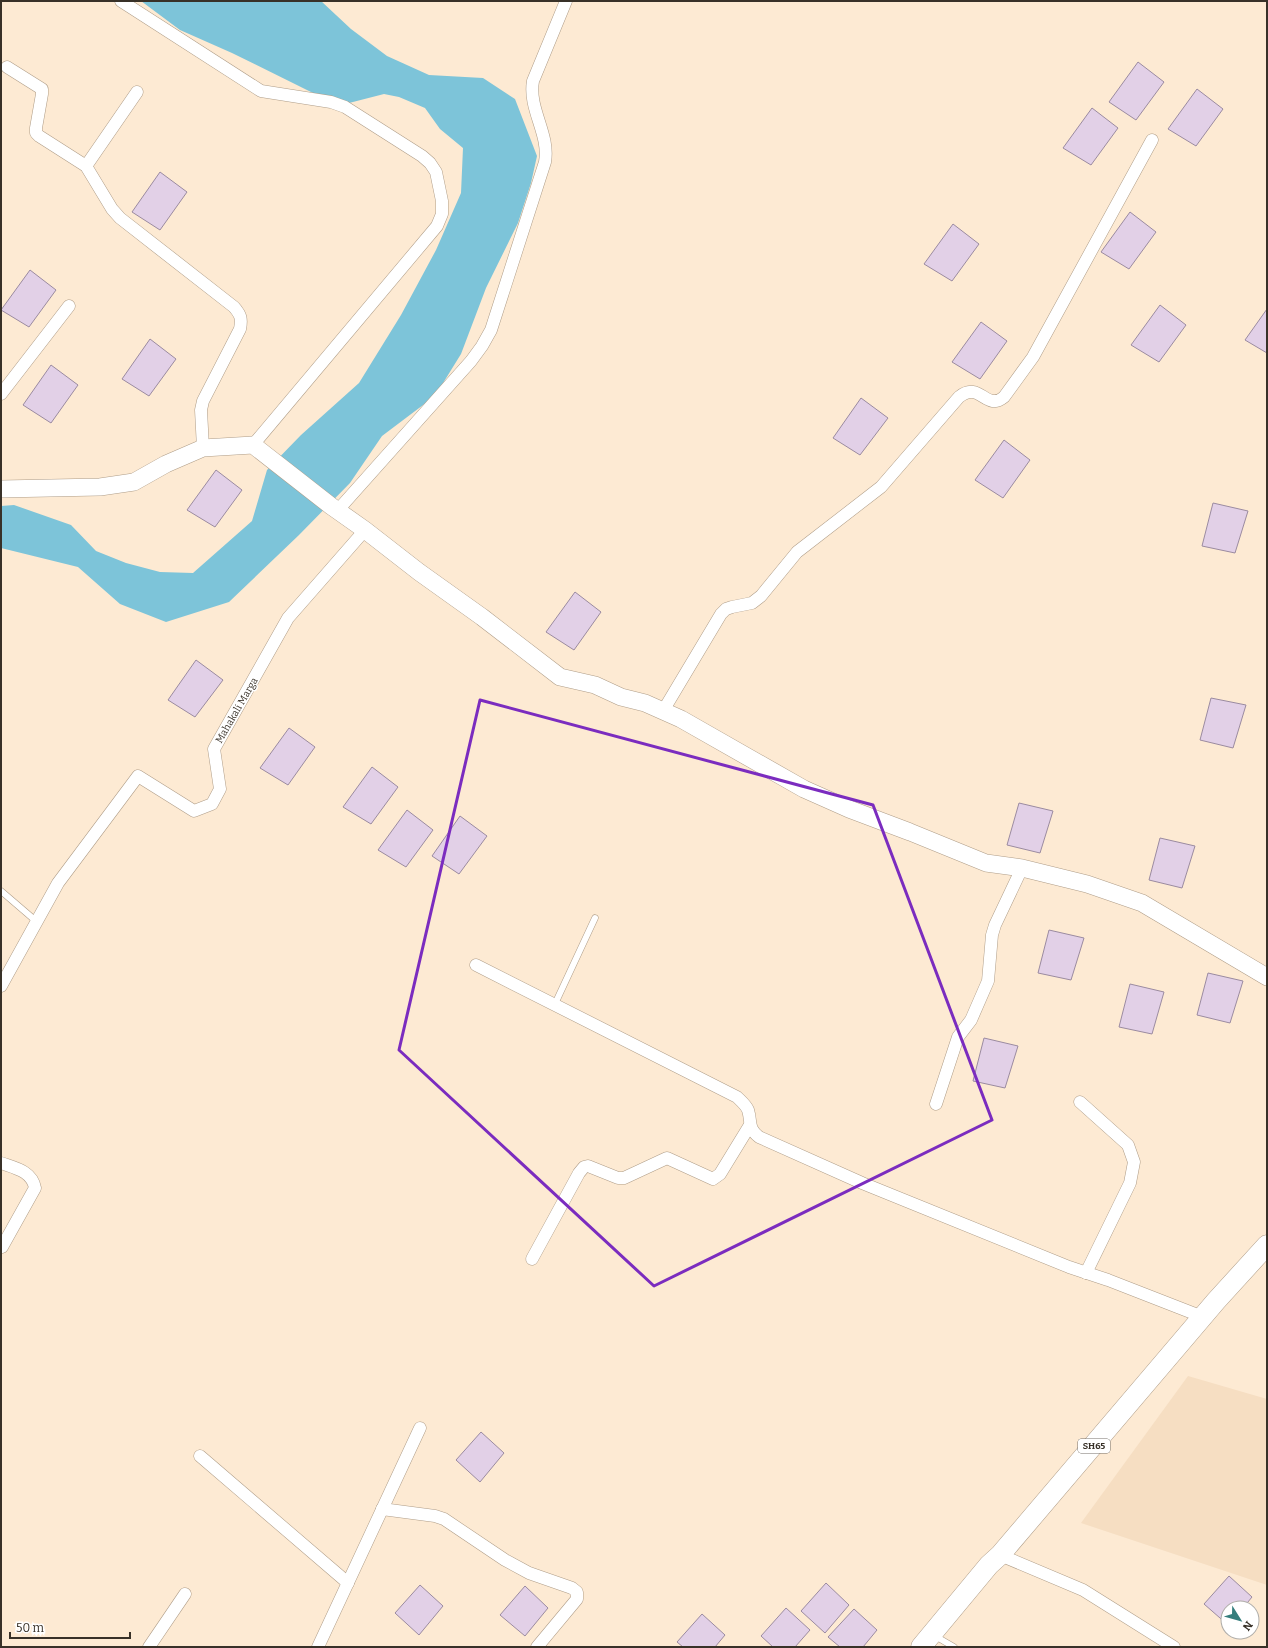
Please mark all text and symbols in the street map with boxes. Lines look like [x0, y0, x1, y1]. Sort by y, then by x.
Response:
street label: Mahakali Marga [213, 675, 261, 746]
road number: SH65 [1078, 1439, 1110, 1453]
north arrow [1220, 1600, 1260, 1640]
scale bar [10, 1614, 130, 1640]
text: N [1240, 1618, 1255, 1633]
text: 50 m [16, 1621, 45, 1635]

